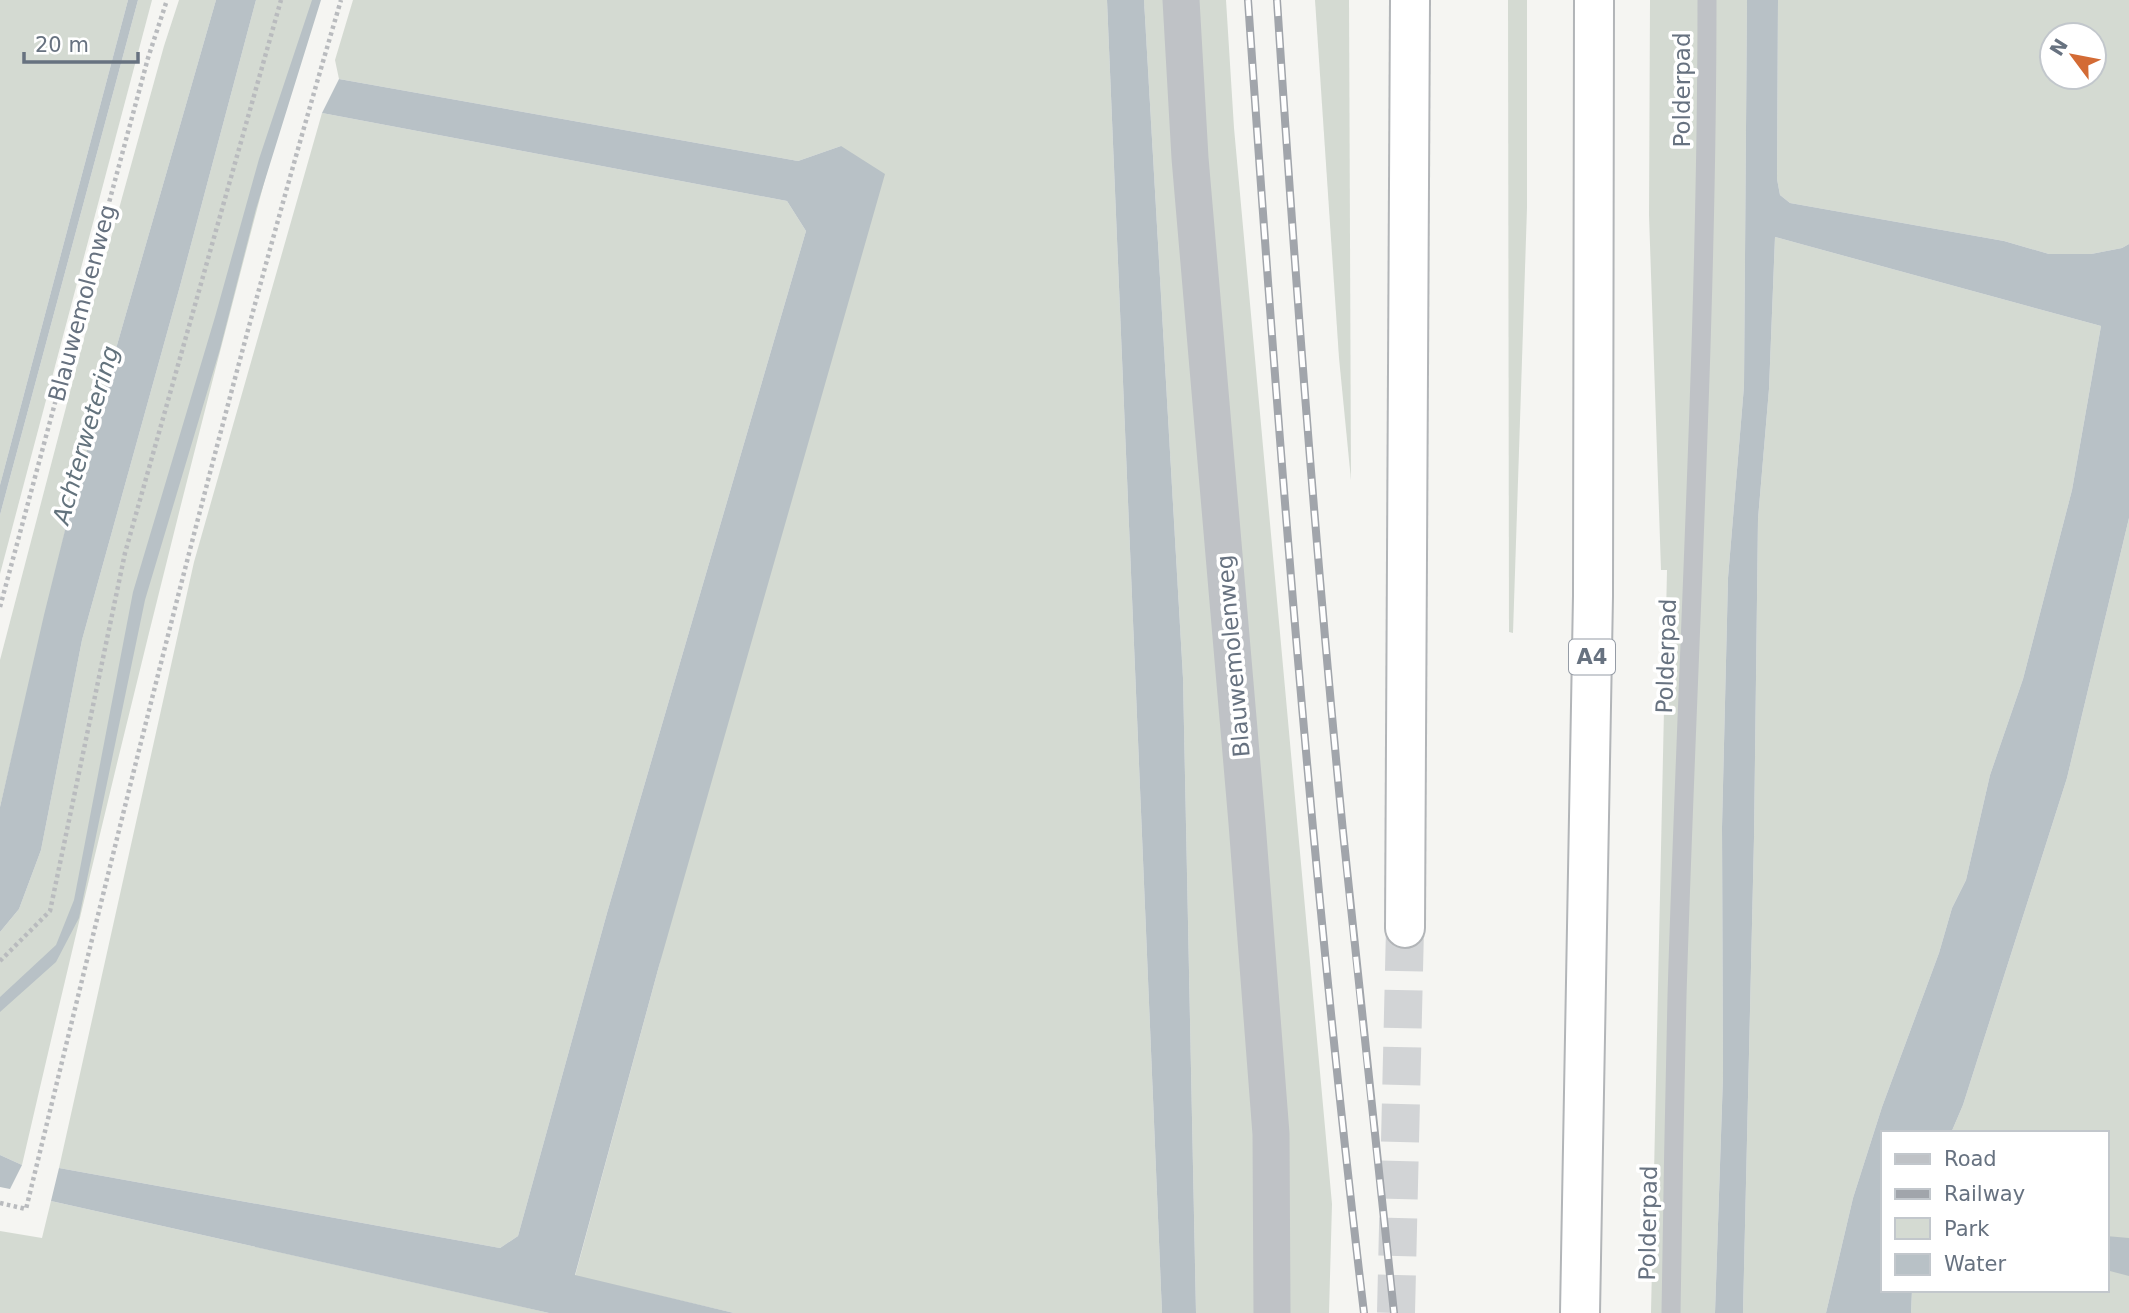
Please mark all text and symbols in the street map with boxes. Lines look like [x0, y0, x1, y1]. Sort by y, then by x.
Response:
scale bar [24, 21, 138, 65]
north arrow [2038, 21, 2108, 91]
street label: Polderpad [1669, 32, 1695, 148]
text: 20 m [35, 33, 89, 57]
text: N [2045, 34, 2072, 60]
street label: Blauwemolenweg [43, 202, 121, 404]
water label: Achterwetering [47, 343, 125, 529]
street label: Blauwemolenweg [1211, 554, 1255, 758]
street label: Polderpad [1651, 598, 1681, 714]
road number: A4 [1569, 640, 1615, 674]
legend [1881, 1131, 2108, 1292]
text: Road [1944, 1147, 1997, 1171]
street label: Polderpad [1634, 1165, 1662, 1281]
text: Railway [1944, 1182, 2025, 1206]
text: Park [1944, 1217, 1990, 1241]
text: Water [1944, 1252, 2006, 1276]

